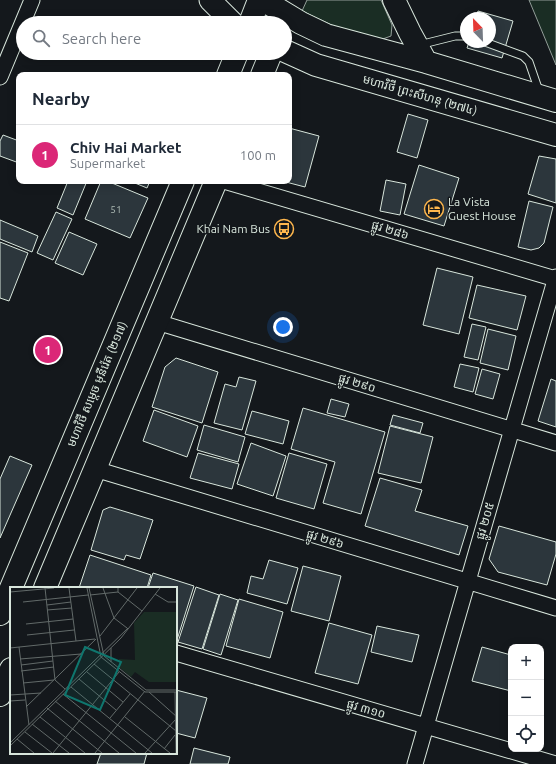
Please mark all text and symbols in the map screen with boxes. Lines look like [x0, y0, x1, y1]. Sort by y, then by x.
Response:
north arrow [460, 12, 496, 48]
search box [16, 16, 292, 60]
icon: search [30, 27, 52, 49]
text: Search here [62, 30, 141, 47]
street label: មហាវិថី ព្រះសីហនុ (២៧៤) [361, 71, 479, 118]
text: Nearby [32, 89, 90, 108]
text: Chiv Hai Market [70, 139, 181, 156]
text: 1 [41, 148, 49, 162]
text: 100 m [240, 148, 276, 162]
text: Supermarket [70, 156, 145, 170]
place label: La Vista Guest House [448, 195, 516, 222]
hotel icon: La Vista Guest House [423, 198, 445, 220]
house number: 51 [110, 204, 122, 215]
bus stop icon: Khai Nam Bus [273, 218, 295, 240]
street label: ផ្លូវ ២៨៦ [368, 218, 410, 246]
place label: Khai Nam Bus [196, 222, 270, 235]
your location [273, 317, 293, 337]
street label: មហាវិថី សម្តេច មុនីរ៉េត (២១៧) [64, 319, 130, 449]
pin: 1 [35, 335, 61, 365]
street label: ផ្លូវ ២៩០ [335, 371, 377, 399]
street label: ផ្លូវ ២០៥ [473, 501, 500, 542]
street label: ផ្លូវ ២៩៦ [303, 527, 345, 555]
inset map [10, 587, 177, 754]
map controls [508, 644, 544, 752]
button: + [508, 644, 544, 680]
button: − [508, 680, 544, 716]
street label: ផ្លូវ ៣១០ [344, 697, 387, 725]
button: locate [508, 716, 544, 752]

